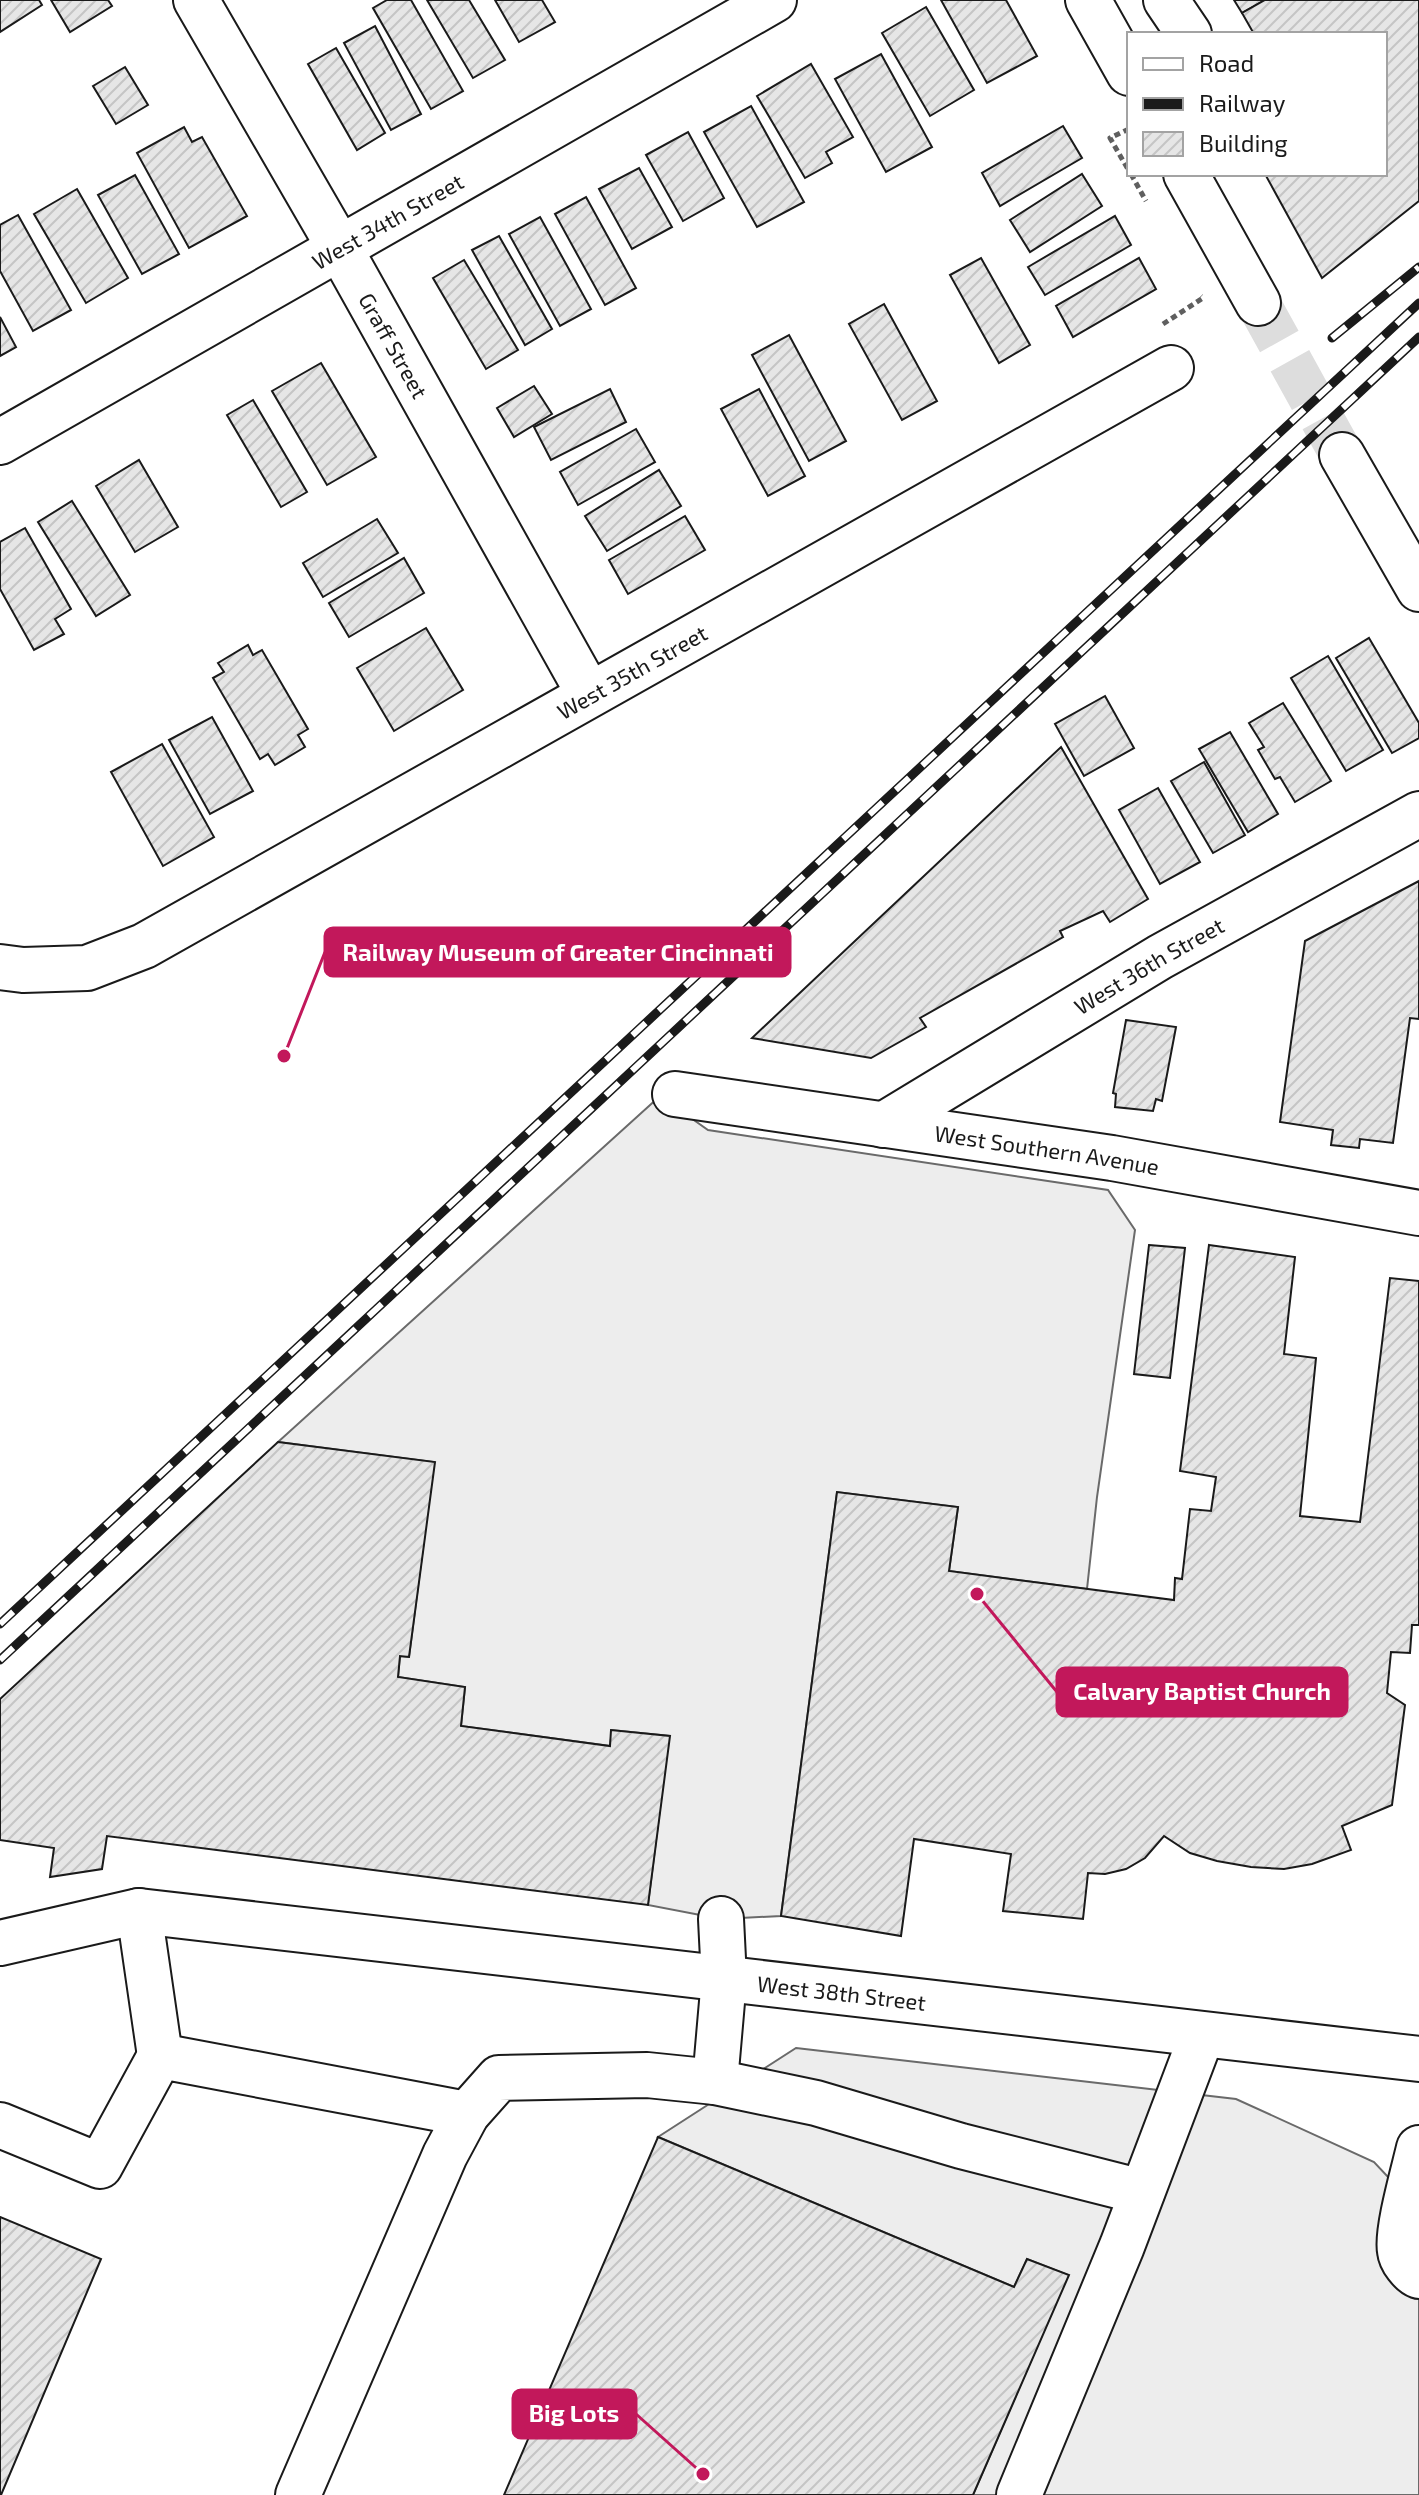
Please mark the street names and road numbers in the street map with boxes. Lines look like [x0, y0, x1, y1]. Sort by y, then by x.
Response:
street label: West 34th Street [307, 167, 467, 274]
street label: Graff Street [354, 288, 434, 402]
street label: West 35th Street [552, 619, 711, 724]
street label: West 36th Street [1069, 912, 1228, 1019]
street label: West Southern Avenue [933, 1119, 1161, 1179]
street label: West 38th Street [756, 1970, 927, 2015]

